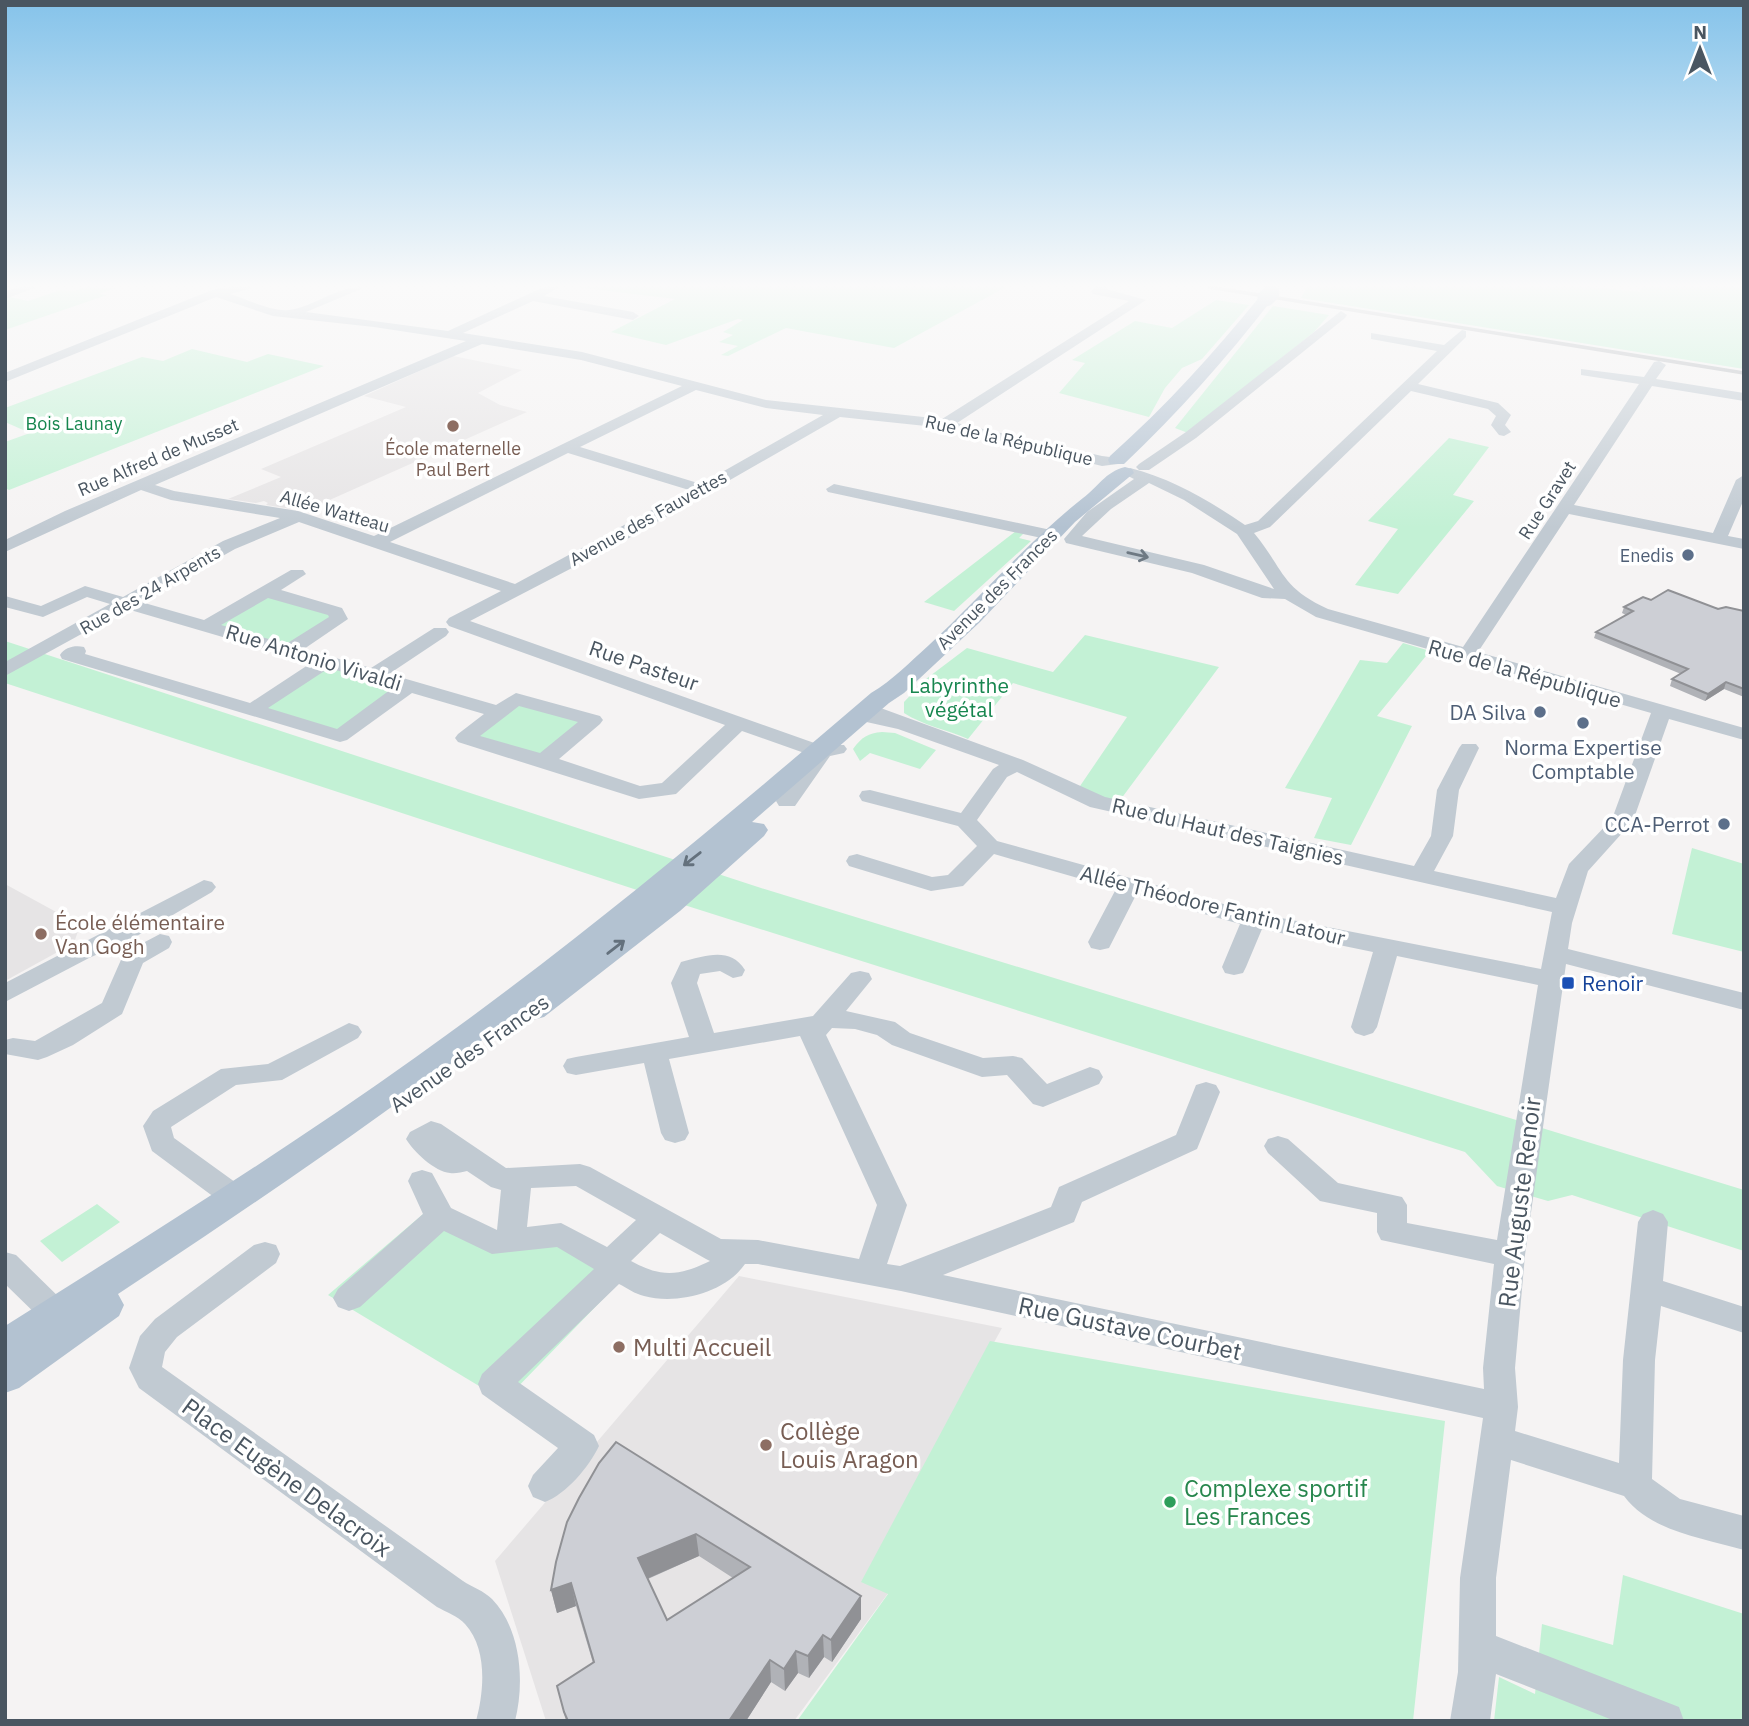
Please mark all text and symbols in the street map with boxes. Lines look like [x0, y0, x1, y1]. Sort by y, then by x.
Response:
north arrow [1665, 14, 1735, 84]
text: N [1693, 20, 1707, 44]
street label: Rue de la République [923, 410, 1095, 471]
park label: Bois Launay [26, 412, 122, 435]
street label: Rue Alfred de Musset [74, 413, 242, 501]
marker: École maternelle Paul Bert [445, 418, 461, 434]
place label: École maternelle Paul Bert [385, 437, 521, 481]
street label: Rue Gravet [1513, 456, 1581, 544]
street label: Avenue des Fauvettes [565, 465, 731, 571]
street label: Allée Watteau [278, 484, 392, 538]
street label: Avenue des Frances [932, 524, 1062, 654]
street label: Rue des 24 Arpents [75, 540, 225, 640]
place label: Enedis [1620, 544, 1674, 567]
marker: Enedis [1680, 547, 1696, 563]
one-way arrow [1126, 549, 1149, 562]
street label: Rue Antonio Vivaldi [223, 617, 405, 697]
street label: Rue de la République [1425, 632, 1625, 714]
street label: Rue Pasteur [585, 633, 703, 697]
park label: Labyrinthe végétal [909, 671, 1009, 723]
place label: DA Silva [1449, 698, 1526, 726]
marker: DA Silva [1532, 704, 1548, 720]
marker: Norma Expertise Comptable [1575, 715, 1591, 731]
place label: Norma Expertise Comptable [1504, 733, 1662, 785]
street label: Rue du Haut des Taignies [1109, 791, 1347, 871]
place label: CCA-Perrot [1604, 810, 1710, 838]
marker: CCA-Perrot [1716, 816, 1732, 832]
one-way arrow [683, 851, 701, 866]
street label: Allée Théodore Fantin Latour [1078, 859, 1349, 952]
place label: École élémentaire Van Gogh [55, 908, 225, 960]
marker: École élémentaire Van Gogh [33, 926, 49, 942]
one-way arrow [606, 940, 625, 955]
place label: Renoir [1582, 969, 1644, 997]
marker: Renoir [1560, 975, 1576, 991]
street label: Avenue des Frances [384, 988, 554, 1118]
street label: Rue Auguste Renoir [1490, 1095, 1548, 1309]
street label: Rue Gustave Courbet [1015, 1289, 1245, 1367]
place label: Multi Accueil [633, 1331, 771, 1363]
marker: Multi Accueil [611, 1339, 627, 1355]
street label: Place Eugène Delacroix [176, 1390, 398, 1564]
place label: Collège Louis Aragon [780, 1415, 919, 1475]
marker: Collège Louis Aragon [758, 1437, 774, 1453]
place label: Complexe sportif Les Frances [1184, 1472, 1368, 1532]
marker: Complexe sportif Les Frances [1162, 1494, 1178, 1510]

